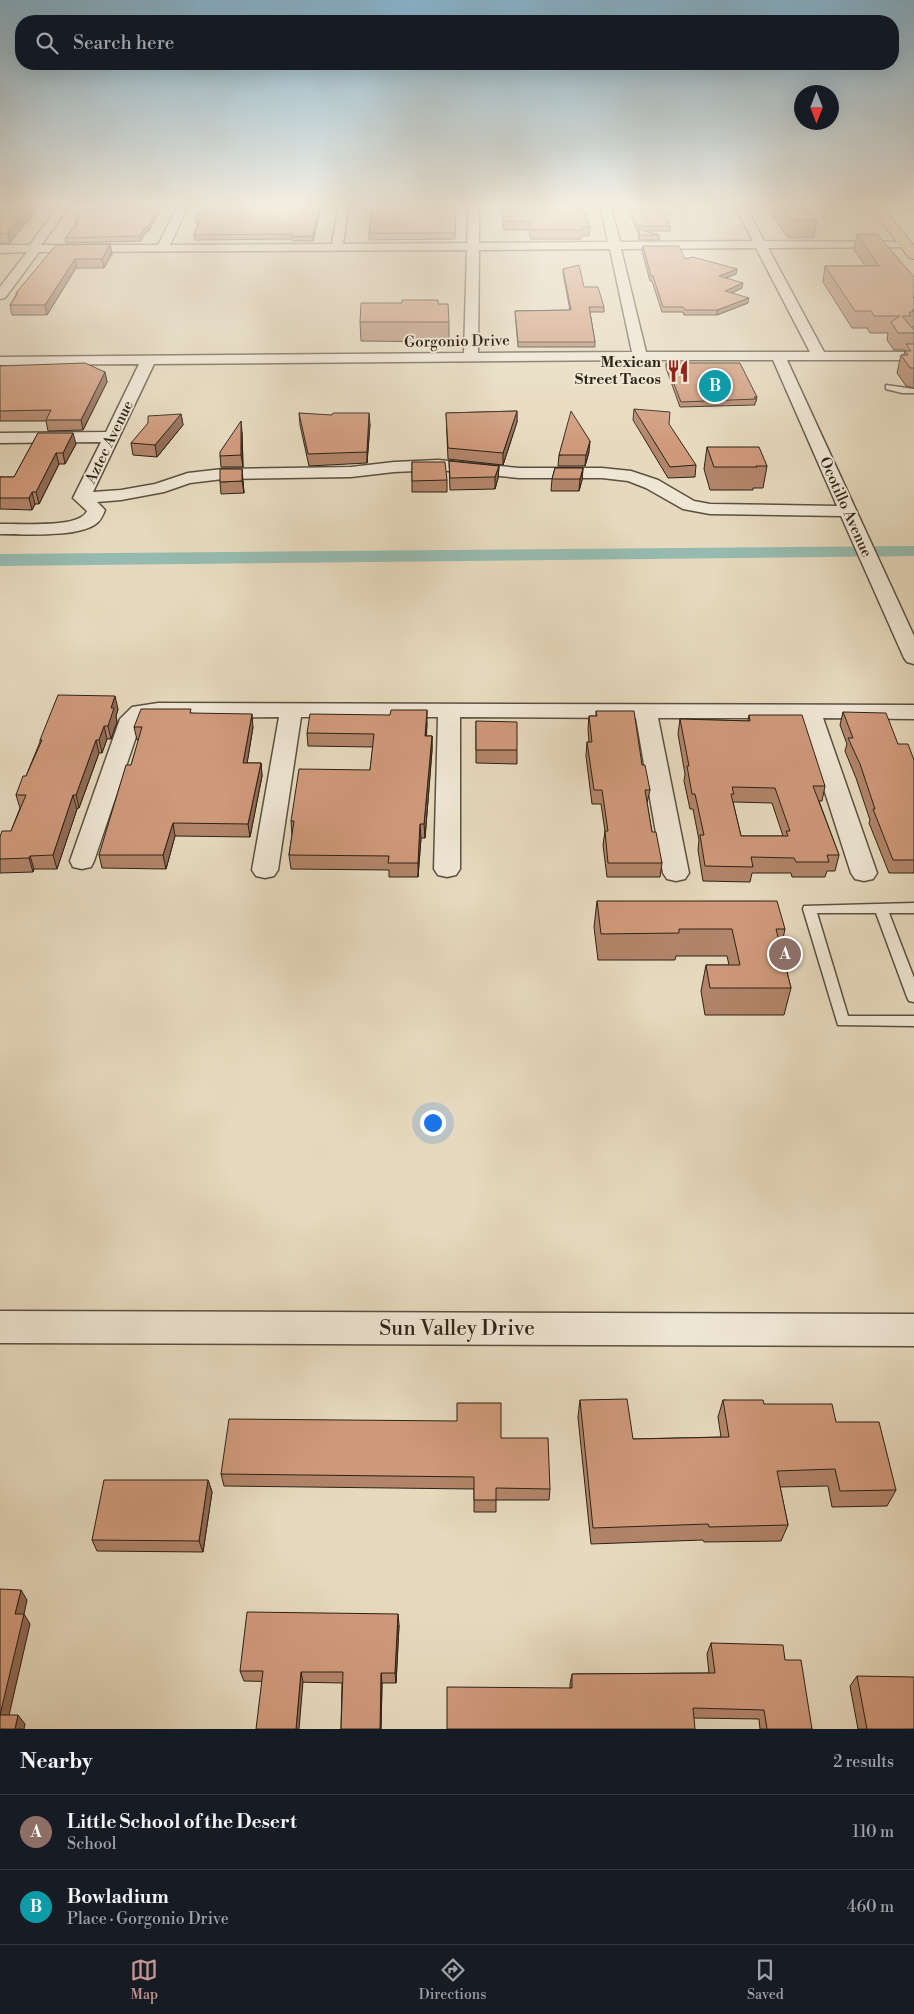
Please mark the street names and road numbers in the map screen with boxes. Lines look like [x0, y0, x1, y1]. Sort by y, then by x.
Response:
street label: Gorgonio Drive [404, 331, 510, 352]
street label: Aztec Avenue [81, 397, 138, 488]
street label: Ocotillo Avenue [815, 454, 876, 560]
street label: Sun Valley Drive [379, 1316, 535, 1342]

